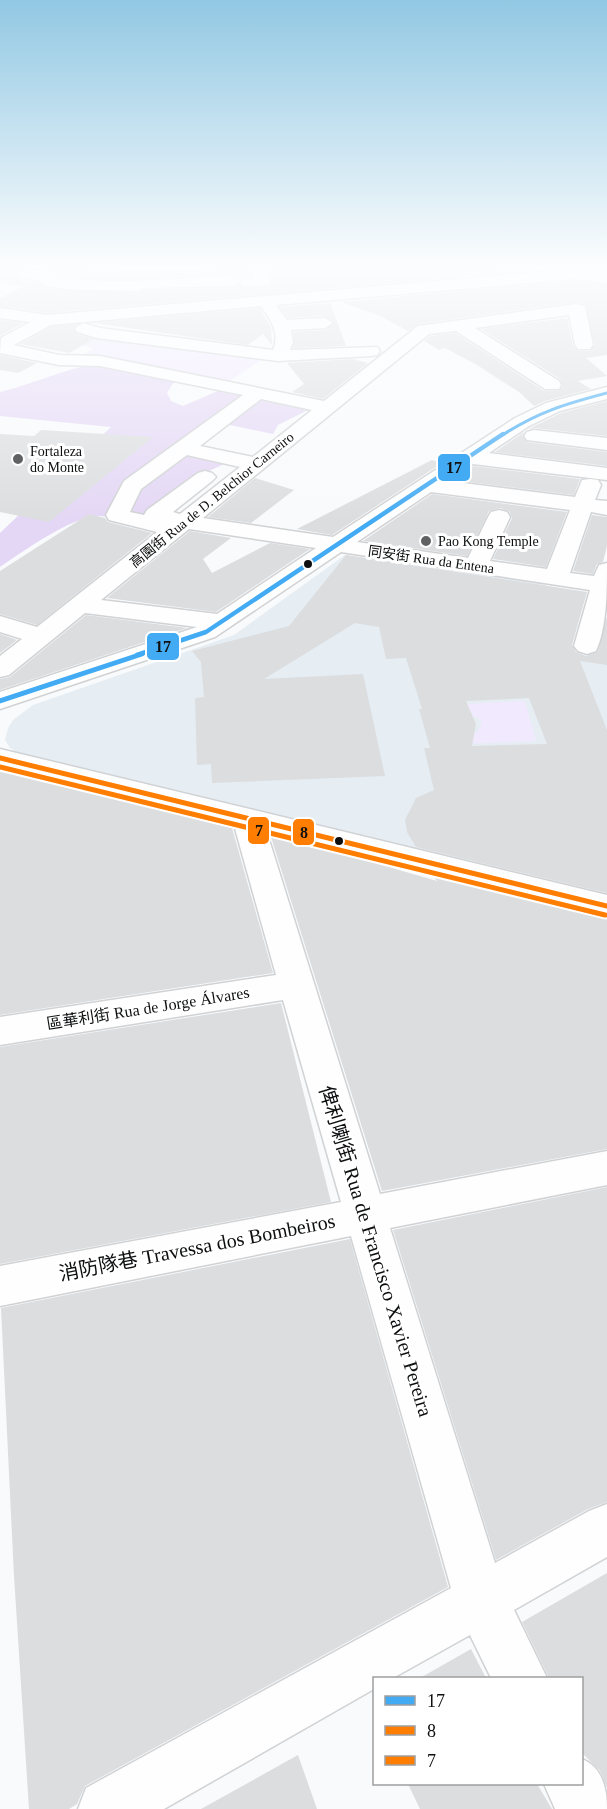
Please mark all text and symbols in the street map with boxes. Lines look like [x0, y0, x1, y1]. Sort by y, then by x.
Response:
street label: 高園街 Rua de D. Belchior Carneiro [127, 429, 297, 571]
place label: Fortaleza do Monte [30, 444, 84, 475]
marker: Fortaleza do Monte [11, 452, 25, 466]
line badge: 17 [437, 453, 471, 482]
text: 17 [446, 459, 462, 476]
marker: Pao Kong Temple [419, 534, 433, 548]
place label: Pao Kong Temple [438, 534, 539, 549]
street label: 同安街 Rua da Entena [367, 544, 496, 576]
unlabelled marker [302, 558, 314, 570]
line badge: 17 [146, 632, 180, 661]
text: 17 [155, 638, 171, 655]
line badge: 7 [247, 816, 270, 845]
line badge: 8 [292, 818, 315, 846]
text: 7 [255, 822, 263, 839]
text: 8 [300, 824, 308, 841]
unlabelled marker [333, 835, 345, 847]
street label: 區華利街 Rua de Jorge Álvares [45, 983, 251, 1033]
street label: 俾利喇街 Rua de Francisco Xavier Pereira [315, 1083, 437, 1419]
street label: 消防隊巷 Travessa dos Bombeiros [57, 1209, 337, 1285]
legend [373, 1677, 583, 1785]
text: 17 [427, 1691, 445, 1711]
text: 8 [427, 1721, 436, 1741]
text: 7 [427, 1751, 436, 1771]

